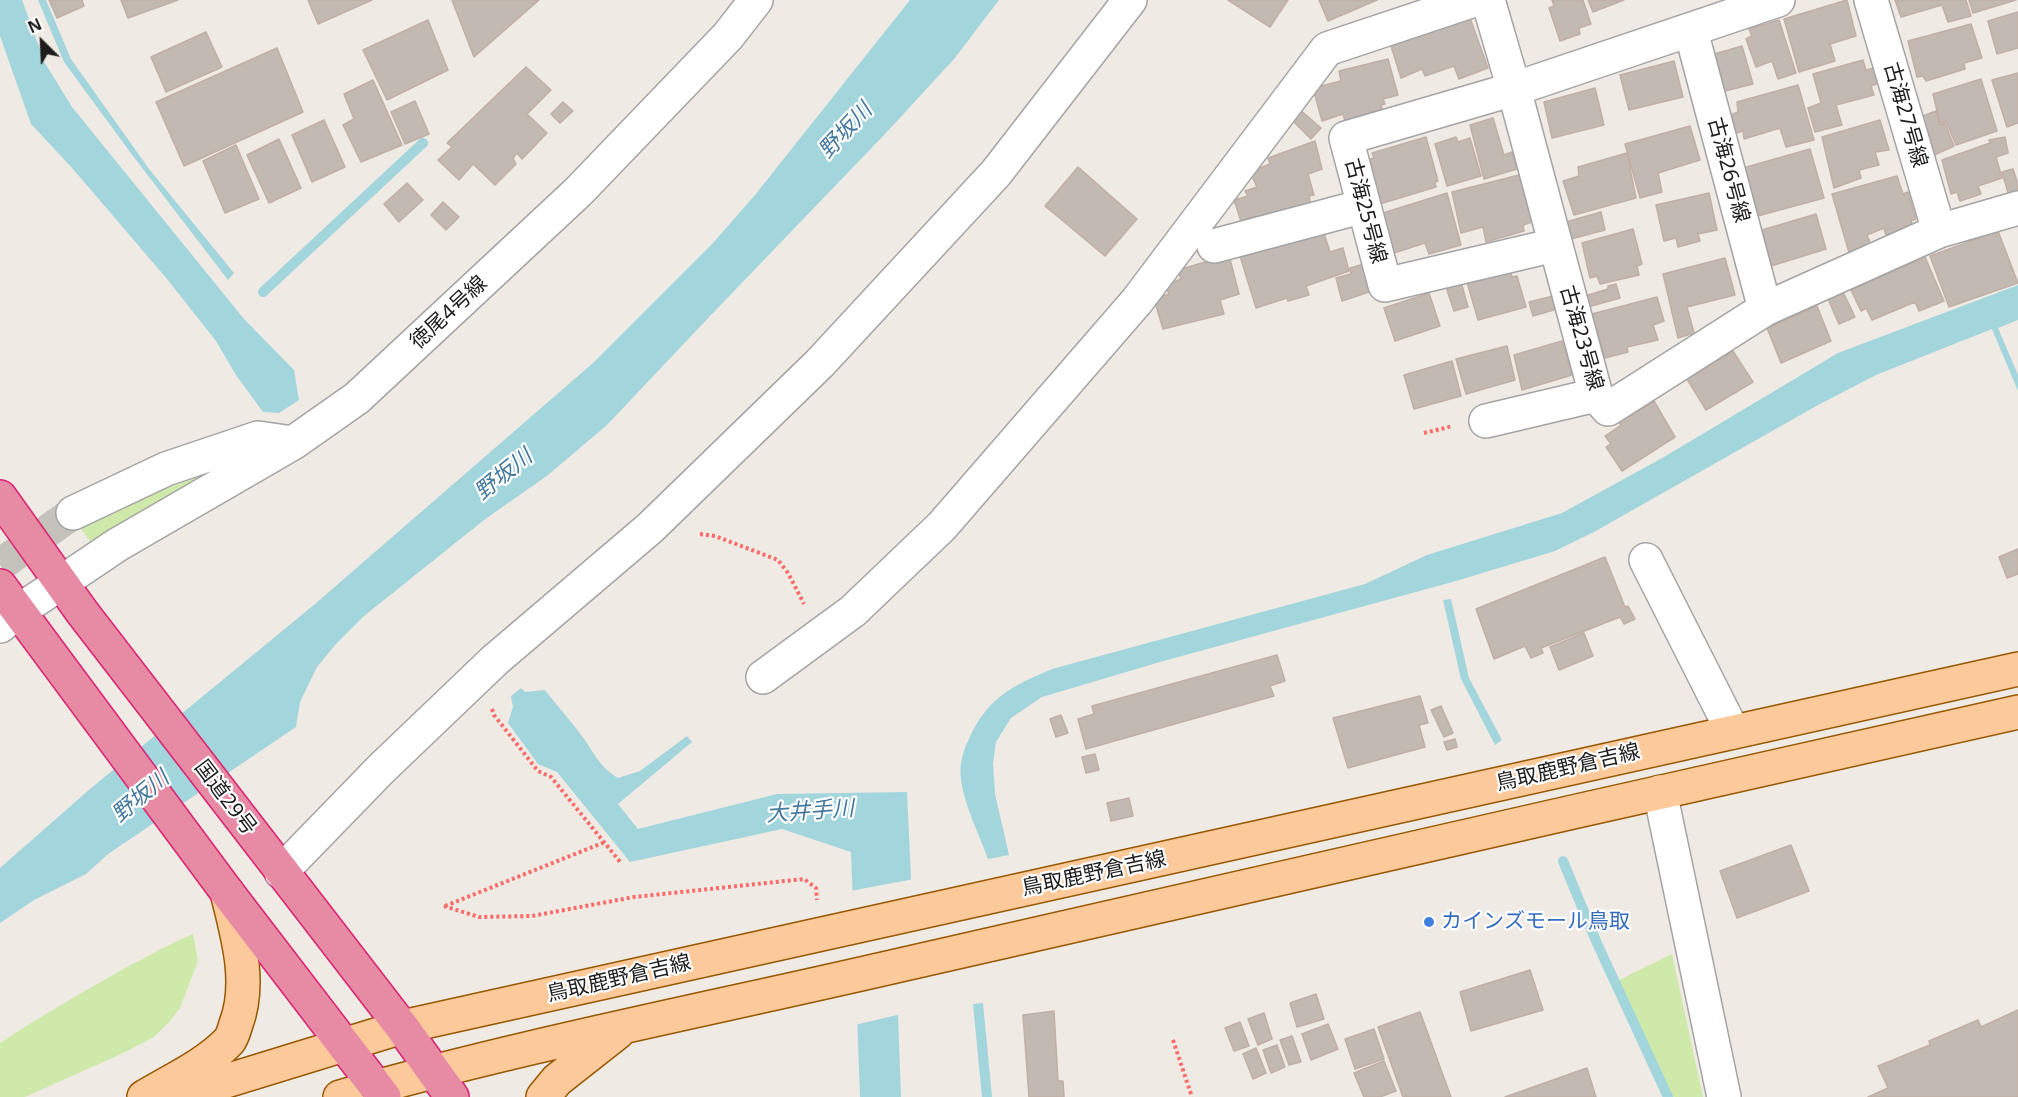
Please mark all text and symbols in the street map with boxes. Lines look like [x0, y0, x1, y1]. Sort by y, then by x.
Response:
north arrow [12, 12, 72, 72]
text: N [24, 13, 45, 38]
street label: 古海27号線 [1878, 60, 1932, 170]
water label: 野坂川 [814, 98, 878, 164]
street label: 古海26号線 [1702, 115, 1754, 225]
street label: 古海25号線 [1339, 156, 1391, 266]
street label: 徳尾4号線 [405, 271, 493, 355]
street label: 古海23号線 [1554, 283, 1608, 393]
water label: 野坂川 [470, 444, 538, 506]
street label: 鳥取鹿野倉吉線 [1494, 739, 1642, 797]
street label: 国道29号 [189, 756, 261, 840]
water label: 野坂川 [107, 766, 175, 828]
water label: 大井手川 [765, 796, 855, 828]
street label: 鳥取鹿野倉吉線 [1019, 846, 1169, 902]
place label: カインズモール鳥取 [1441, 909, 1630, 935]
marker: カインズモール鳥取 [1422, 915, 1436, 929]
street label: 鳥取鹿野倉吉線 [545, 950, 693, 1008]

